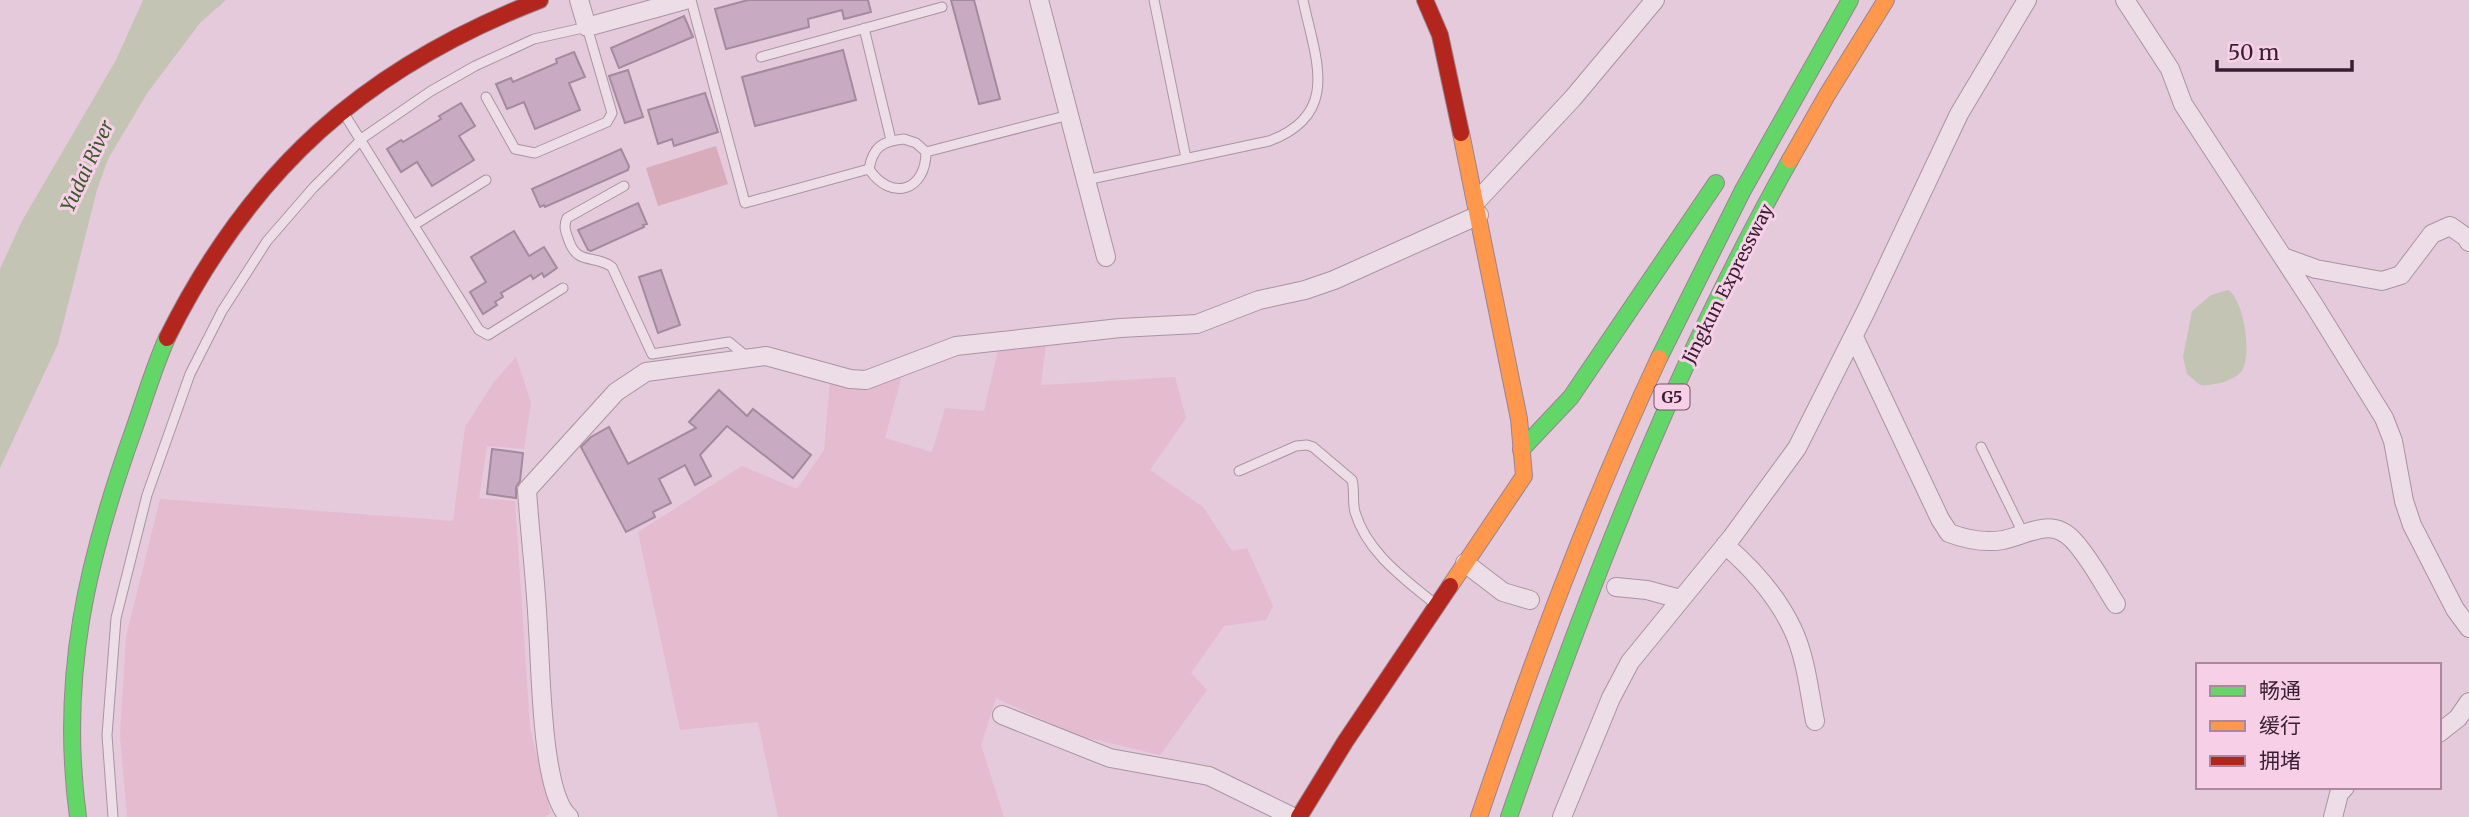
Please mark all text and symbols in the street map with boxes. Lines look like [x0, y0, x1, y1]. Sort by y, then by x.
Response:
scale bar [2217, 28, 2352, 72]
text: 50 m [2228, 39, 2279, 66]
water label: Yudai River [55, 116, 119, 216]
street label: Jingkun Expressway [1677, 199, 1778, 369]
road number: G5 [1654, 384, 1690, 410]
legend [2196, 663, 2441, 789]
text: 畅通 [2259, 677, 2301, 704]
text: 缓行 [2259, 712, 2301, 739]
text: 拥堵 [2259, 747, 2301, 774]

